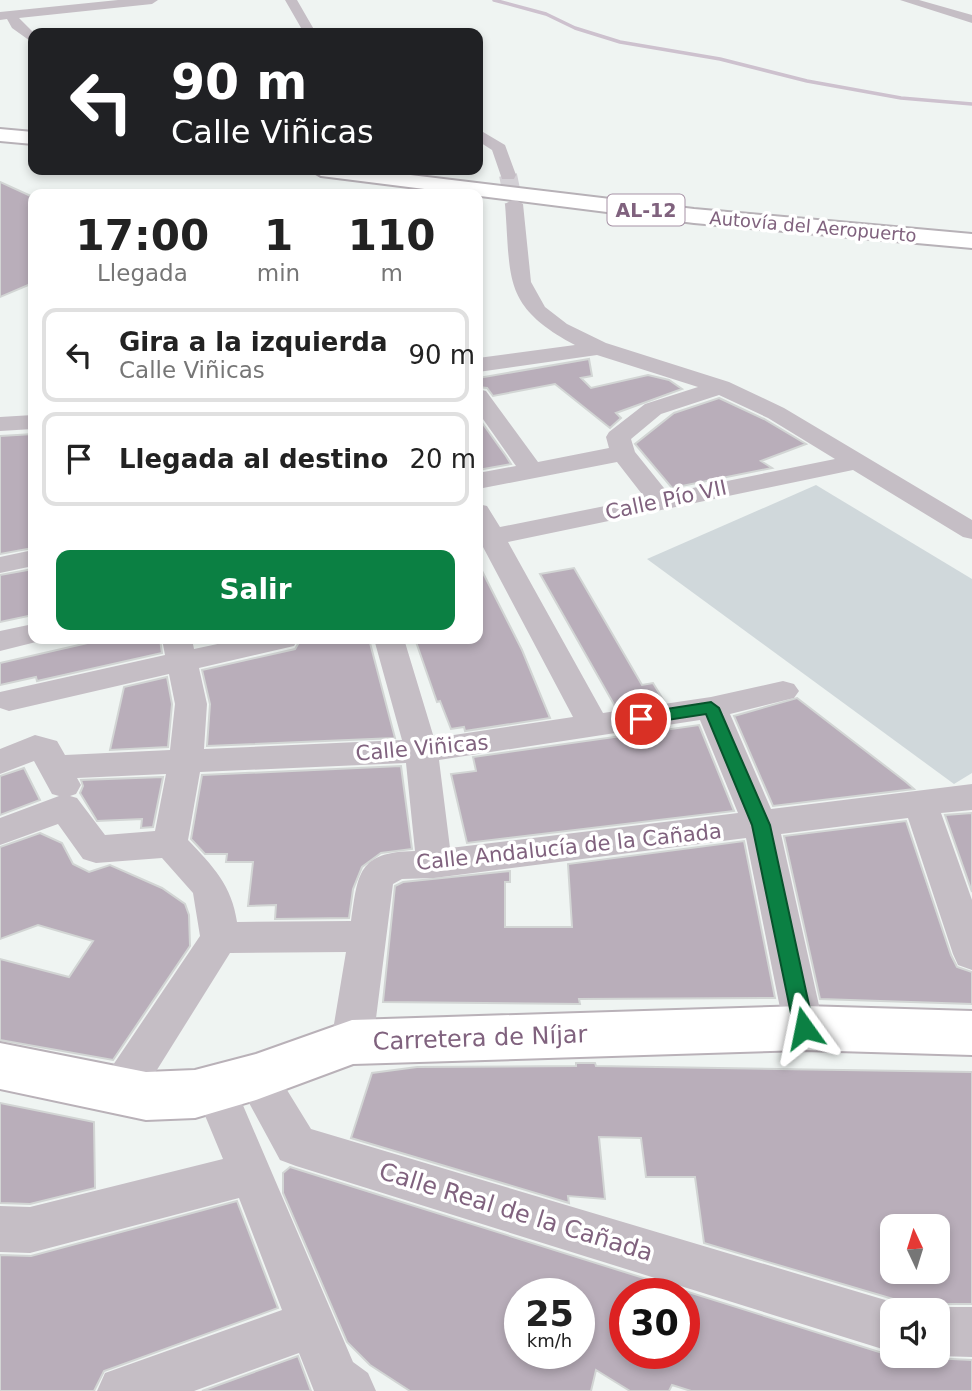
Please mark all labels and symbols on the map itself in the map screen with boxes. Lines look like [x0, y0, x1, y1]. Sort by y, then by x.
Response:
road number: AL-12 [608, 194, 684, 226]
street label: Autovía del Aeropuerto [709, 207, 918, 246]
street label: Calle Pío VII [603, 475, 729, 525]
pin [611, 689, 671, 749]
street label: Calle Viñicas [355, 730, 489, 766]
street label: Calle Andalucía de la Cañada [415, 819, 723, 875]
position arrow [767, 991, 841, 1065]
street label: Carretera de Níjar [372, 1020, 588, 1056]
street label: Calle Real de la Cañada [376, 1157, 656, 1267]
north arrow [880, 1214, 950, 1284]
speed limit sign: 30 [609, 1278, 700, 1369]

